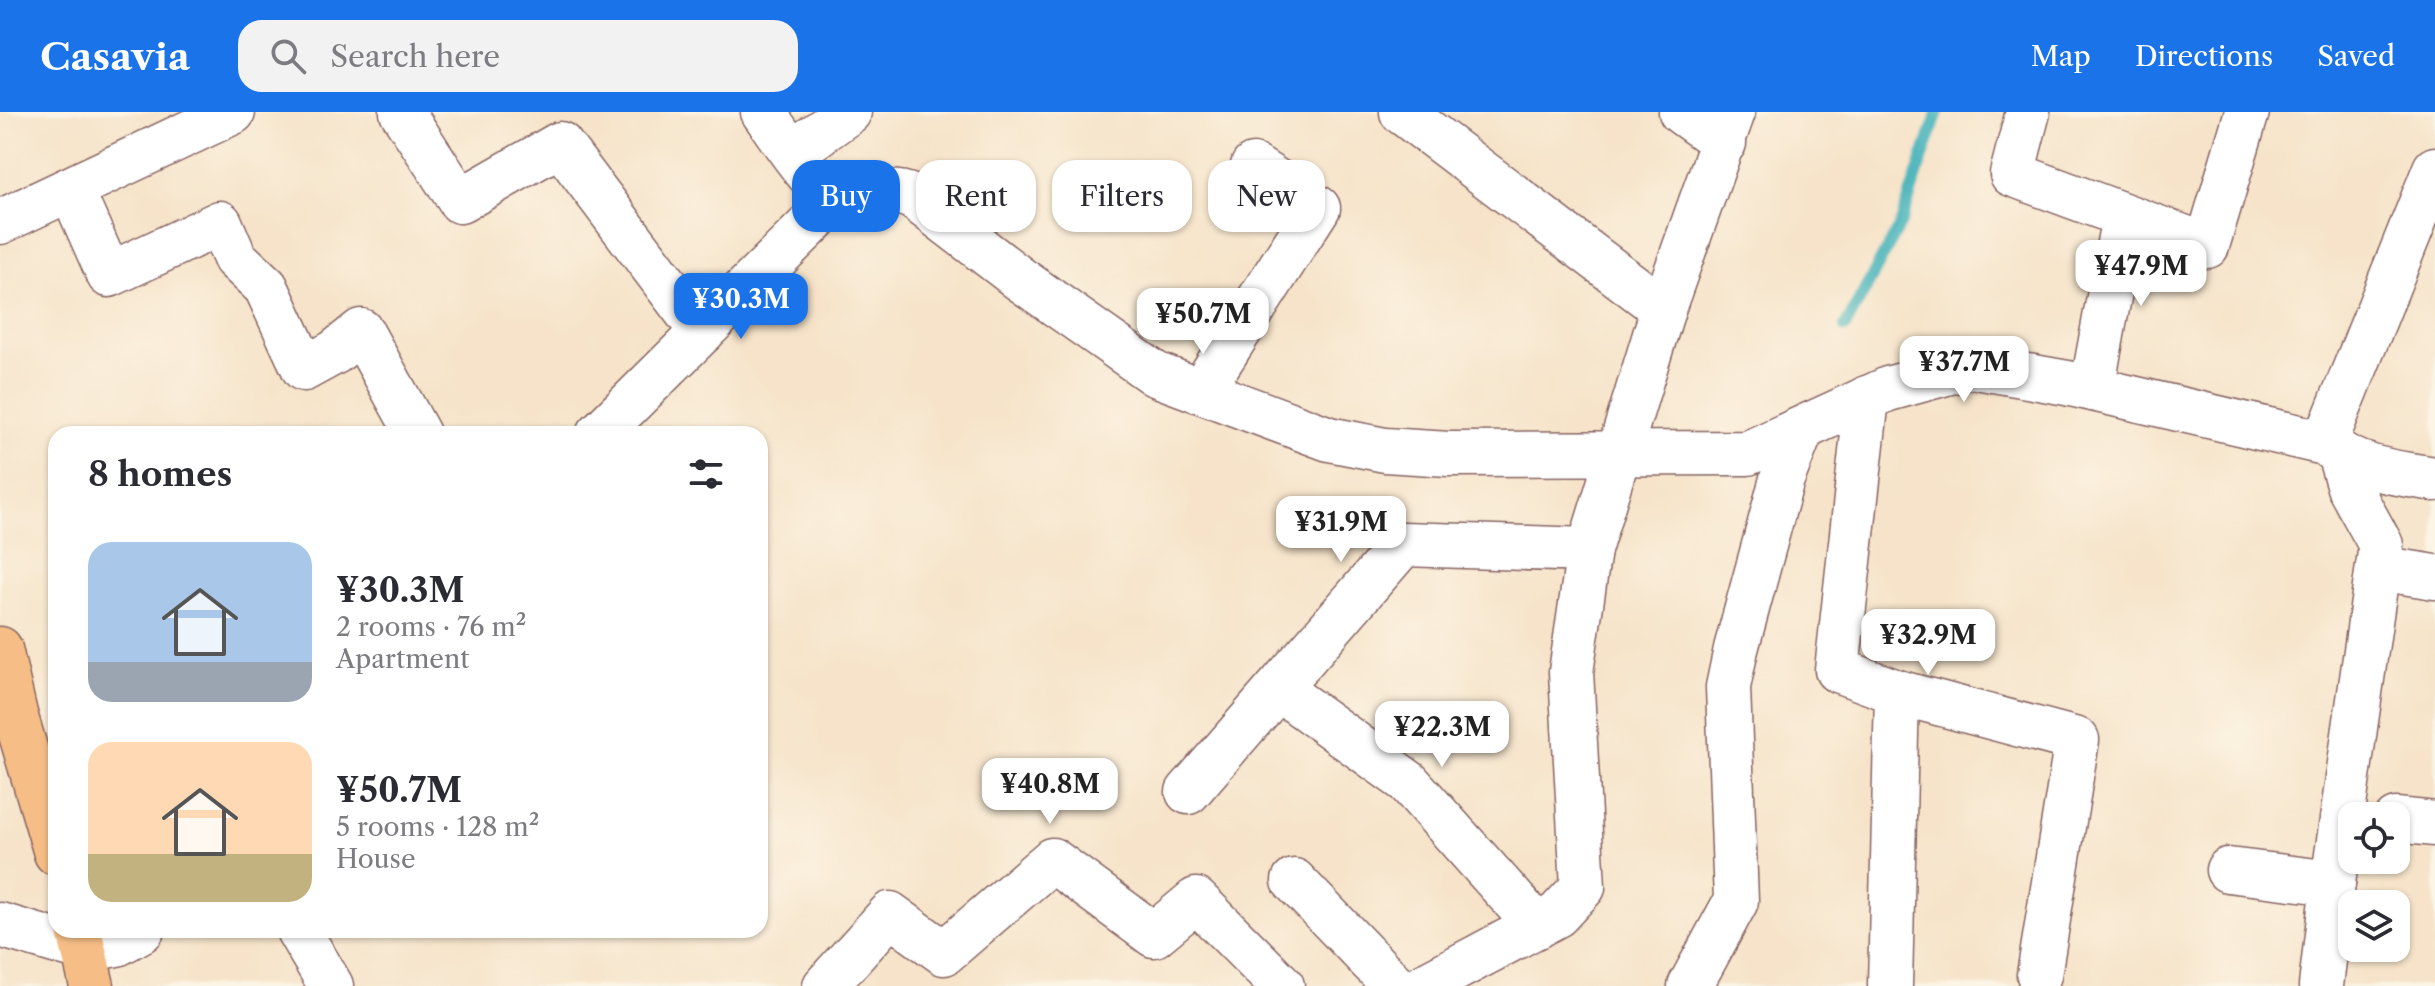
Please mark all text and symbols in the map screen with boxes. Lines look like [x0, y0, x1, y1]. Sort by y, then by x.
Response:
search box [238, 20, 798, 92]
text: Casavia [40, 33, 190, 80]
icon: search [266, 34, 310, 78]
text: Search here [330, 38, 500, 75]
text: Map [2031, 39, 2091, 73]
text: Directions [2135, 39, 2273, 73]
text: Saved [2317, 39, 2395, 73]
chip: Buy [792, 160, 900, 232]
chip: Rent [916, 160, 1036, 232]
chip: Filters [1052, 160, 1192, 232]
chip: New [1208, 160, 1325, 232]
pin: ¥47.9M [2076, 240, 2206, 308]
text: ¥47.9M [2093, 250, 2189, 282]
pin: ¥30.3M [676, 273, 806, 341]
text: ¥30.3M [692, 283, 790, 315]
pin: ¥50.7M [1138, 288, 1268, 356]
text: ¥50.7M [1155, 298, 1251, 330]
pin: ¥37.7M [1899, 336, 2029, 404]
text: ¥37.7M [1918, 346, 2010, 378]
icon: filters [684, 452, 728, 496]
text: 8 homes [88, 453, 232, 495]
pin: ¥31.9M [1276, 496, 1406, 564]
text: ¥31.9M [1294, 506, 1388, 538]
text: ¥30.3M [336, 569, 465, 611]
icon: home [152, 574, 248, 670]
pin: ¥32.9M [1863, 609, 1993, 677]
text: 2 rooms · 76 m² [336, 611, 526, 643]
text: ¥32.9M [1879, 619, 1977, 651]
text: Apartment [336, 643, 469, 675]
pin: ¥22.3M [1377, 701, 1507, 769]
text: ¥22.3M [1393, 711, 1491, 743]
pin: ¥40.8M [985, 758, 1115, 826]
text: ¥40.8M [1000, 768, 1100, 800]
text: ¥50.7M [336, 769, 462, 811]
icon: home [152, 774, 248, 870]
map controls [2338, 802, 2410, 962]
button: locate [2338, 802, 2410, 874]
text: 5 rooms · 128 m² [336, 811, 539, 843]
text: House [336, 843, 416, 875]
button: layers [2338, 890, 2410, 962]

